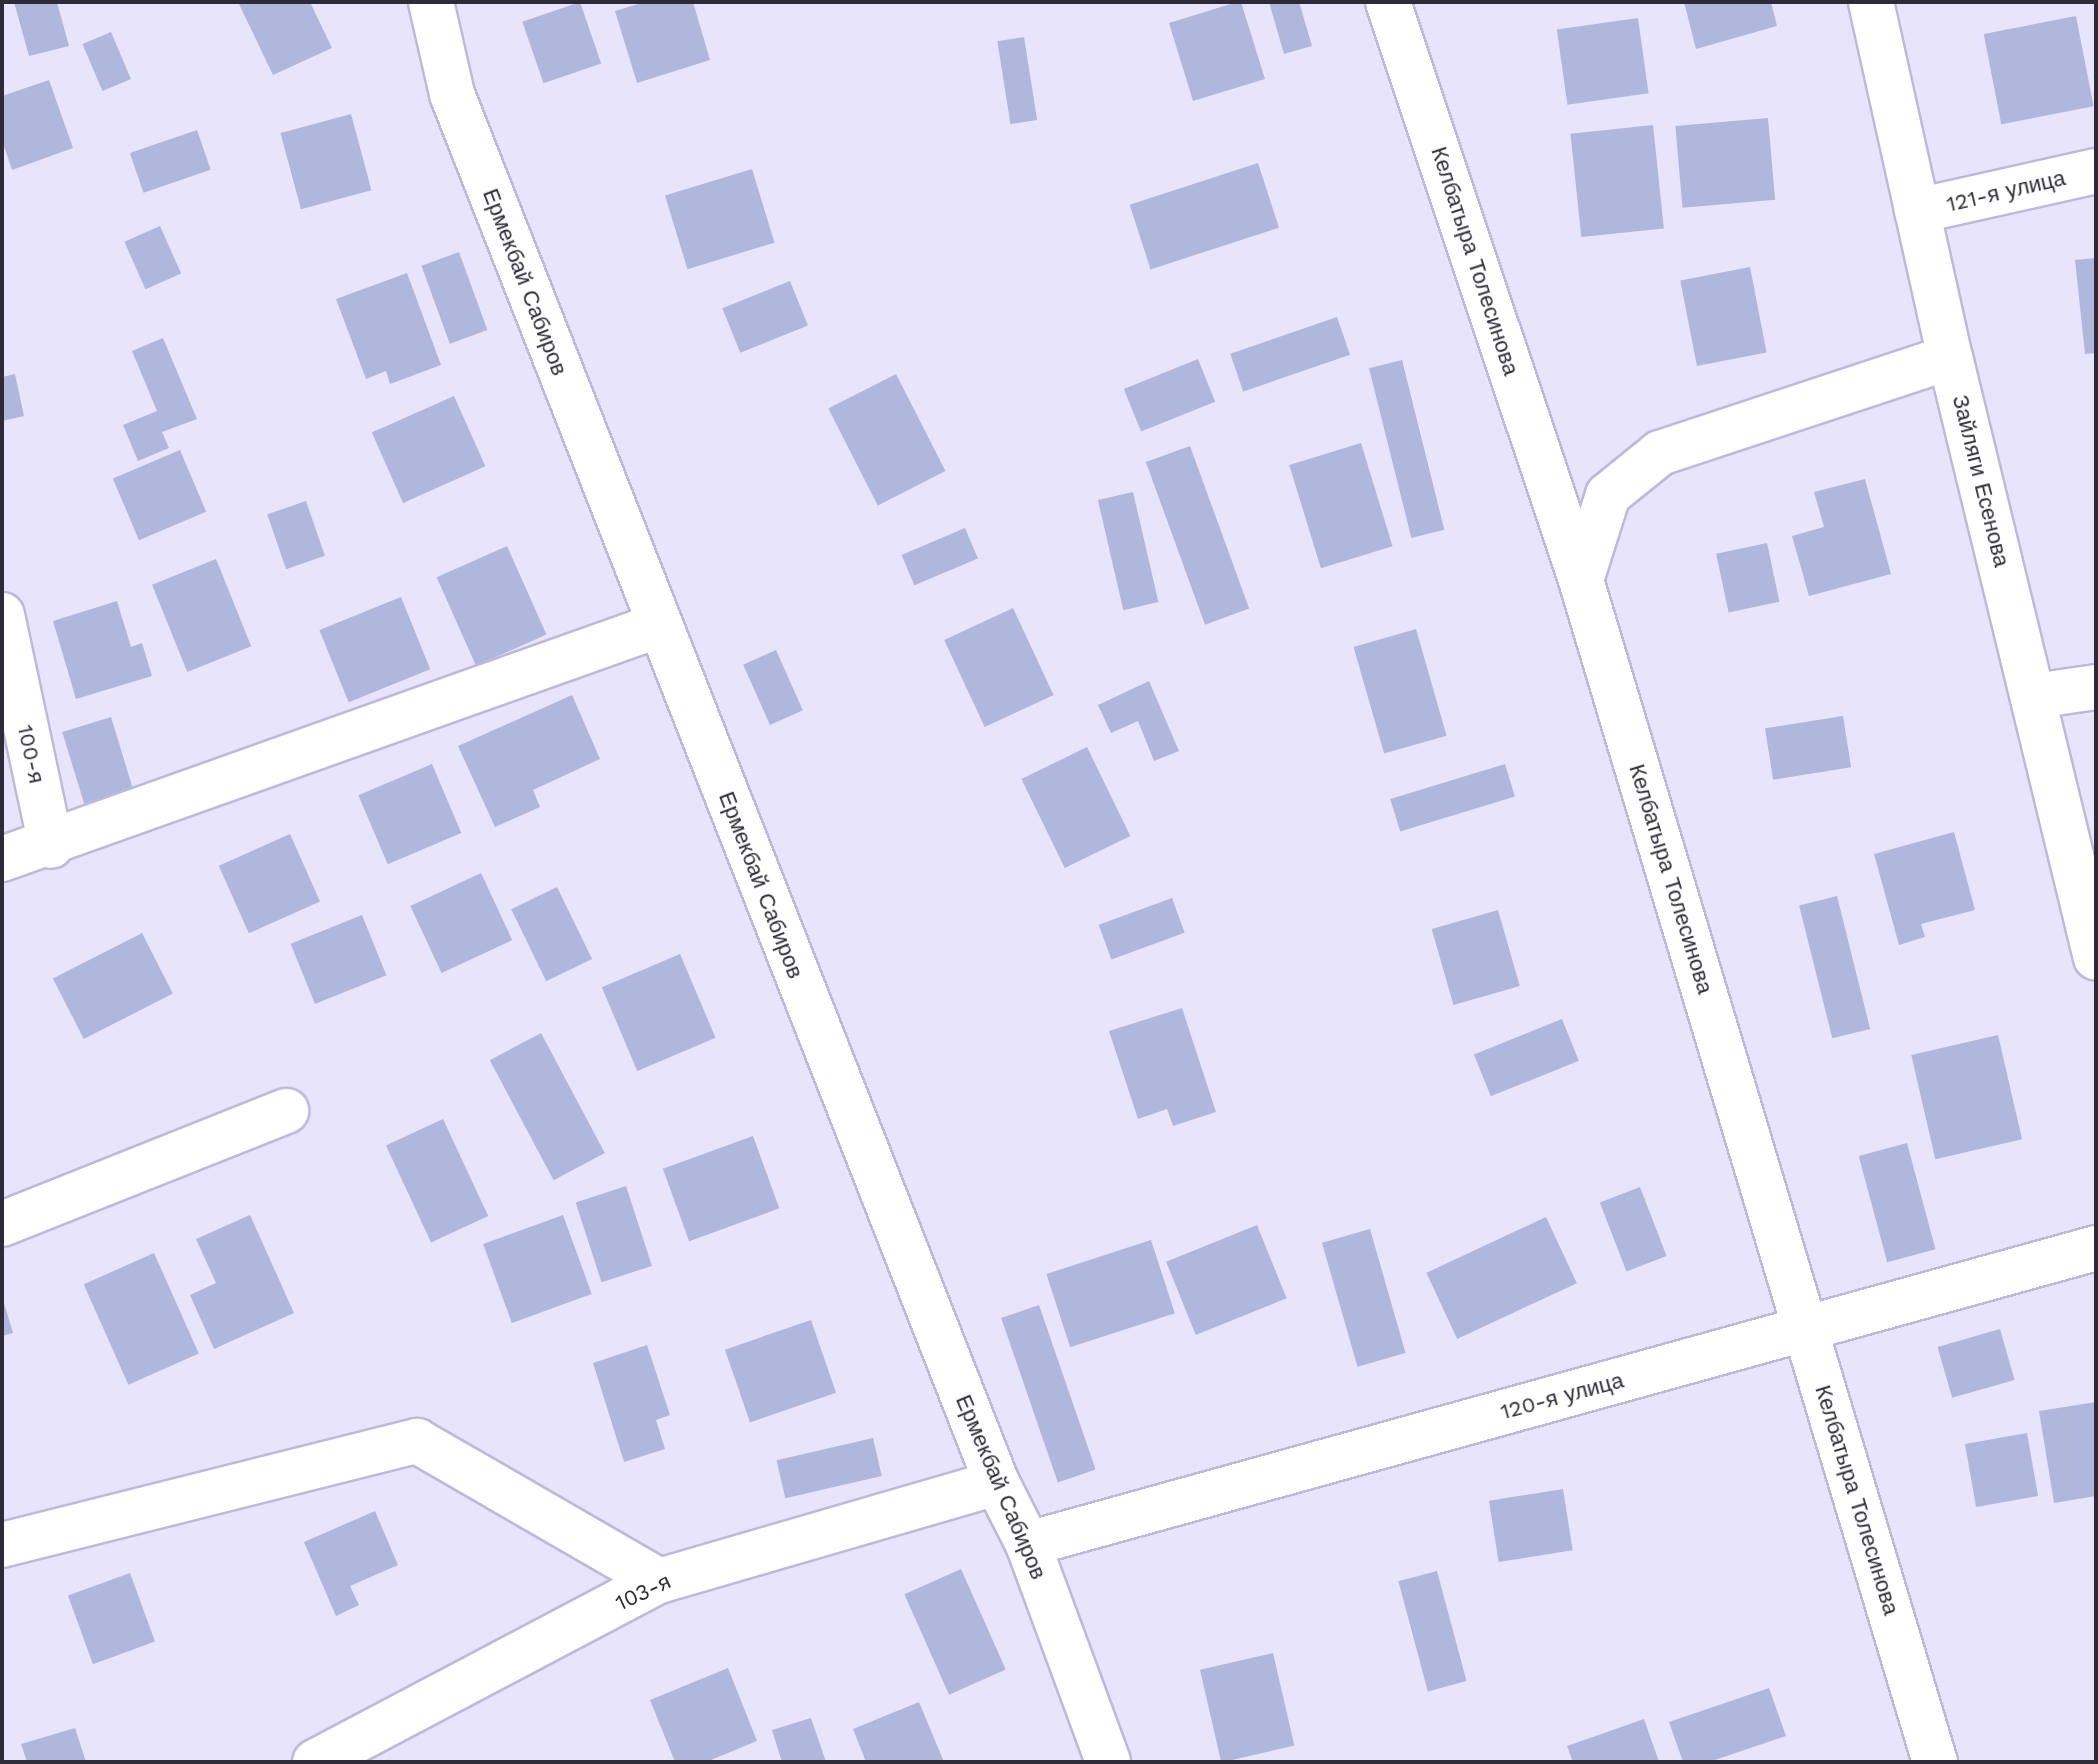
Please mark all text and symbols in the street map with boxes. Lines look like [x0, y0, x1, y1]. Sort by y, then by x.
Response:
street label: Келбатыра Толесинова [1426, 143, 1524, 379]
street label: 121-я улица [1944, 165, 2068, 217]
street label: Ермекбай Сабиров [477, 185, 573, 379]
street label: Зайляги Есенова [1947, 392, 2015, 570]
street label: 100-я [12, 722, 50, 786]
street label: Келбатыра Толесинова [1623, 761, 1719, 997]
street label: Ермекбай Сабиров [713, 788, 809, 982]
street label: 120-я улица [1498, 1367, 1626, 1425]
street label: Келбатыра Толесинова [1809, 1382, 1905, 1618]
street label: Ермекбай Сабиров [950, 1391, 1052, 1583]
street label: 103-я [611, 1568, 675, 1616]

